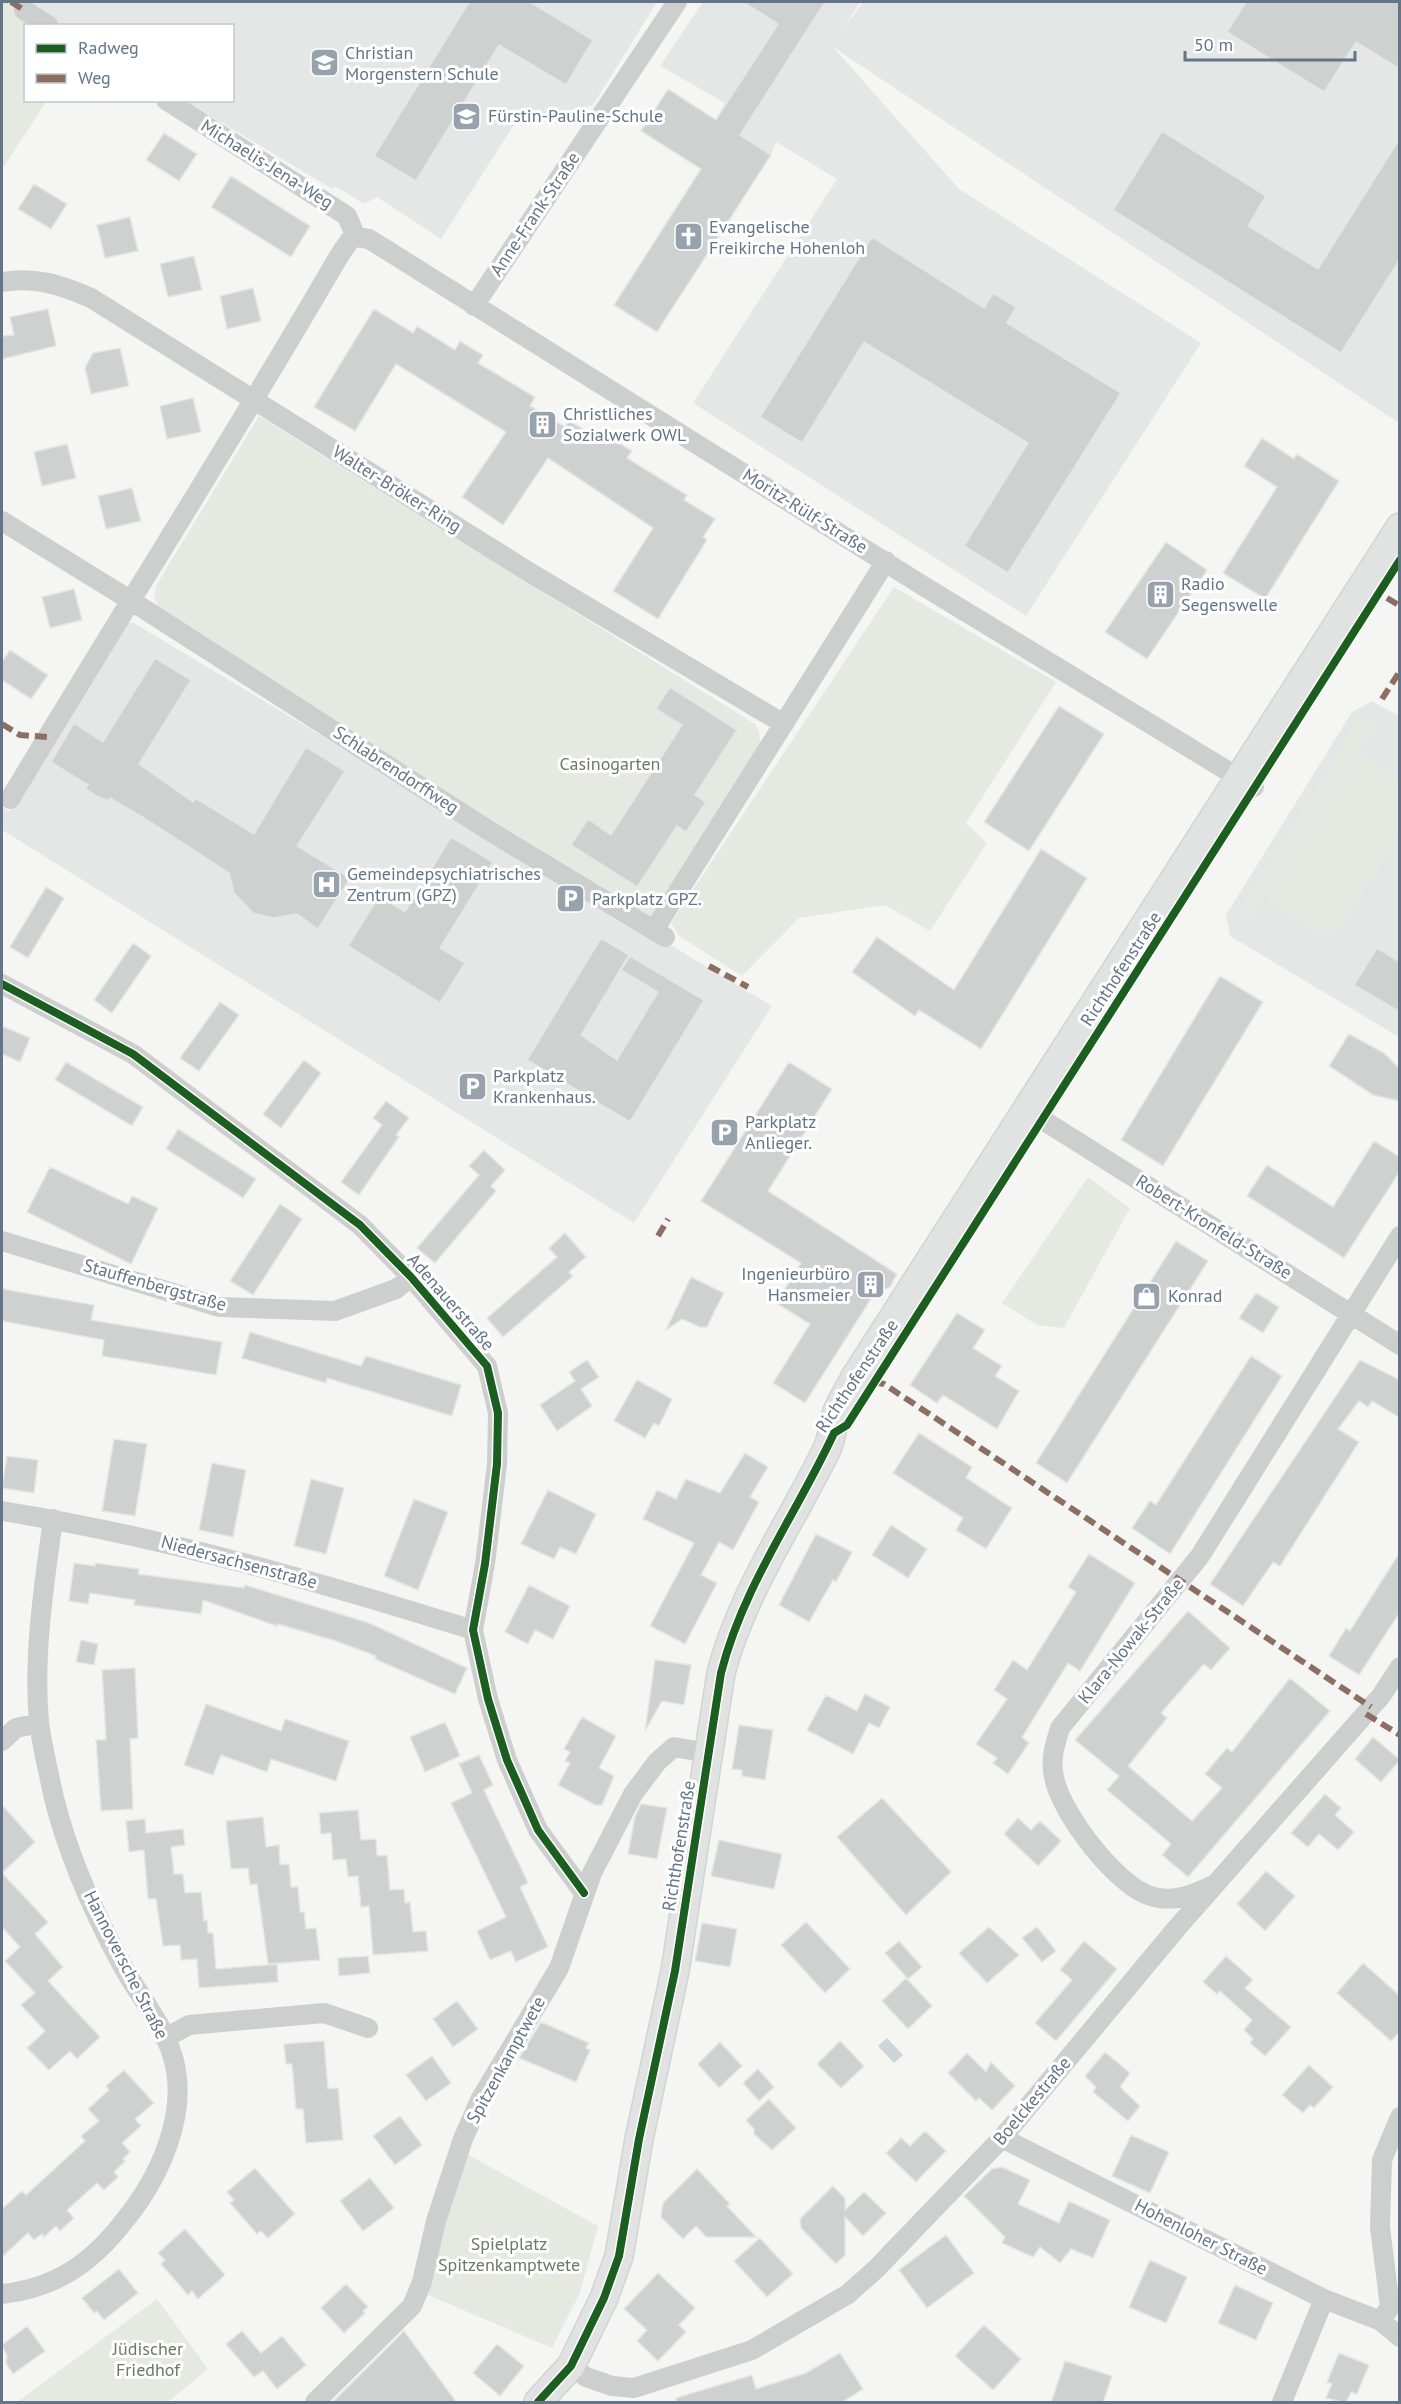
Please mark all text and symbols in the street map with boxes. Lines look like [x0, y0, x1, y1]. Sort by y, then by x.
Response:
legend [24, 24, 234, 102]
scale bar [1185, 24, 1354, 62]
text: 50 m [1194, 33, 1233, 56]
text: Radweg [78, 36, 139, 59]
place label: Christian Morgenstern Schule [345, 41, 499, 85]
school or university icon: Christian Morgenstern Schule [308, 47, 340, 79]
text: Weg [78, 66, 111, 89]
school or university icon: Fürstin-Pauline-Schule [451, 100, 483, 132]
place label: Fürstin-Pauline-Schule [488, 104, 663, 127]
street label: Michaelis-Jena-Weg [197, 114, 338, 214]
street label: Anne-Frank-Straße [485, 147, 585, 280]
place label: Evangelische Freikirche Hohenloh [709, 215, 865, 259]
church icon: Evangelische Freikirche Hohenloh [672, 221, 704, 253]
place label: Christliches Sozialwerk OWL [563, 402, 686, 446]
building icon: Christliches Sozialwerk OWL [526, 408, 558, 440]
street label: Walter-Bröker-Ring [329, 440, 466, 537]
street label: Moritz-Rülf-Straße [739, 463, 872, 558]
place label: Radio Segenswelle [1181, 572, 1278, 616]
building icon: Radio Segenswelle [1144, 578, 1176, 610]
street label: Schlabrendorffweg [329, 720, 463, 819]
park label: Casinogarten [560, 752, 660, 775]
place label: Gemeindepsychiatrisches Zentrum (GPZ) [347, 862, 541, 906]
hospital icon: Gemeindepsychiatrisches Zentrum (GPZ) [310, 868, 342, 900]
parking icon: Parkplatz GPZ. [555, 883, 587, 915]
place label: Parkplatz GPZ. [592, 887, 702, 910]
street label: Richthofenstraße [1075, 907, 1166, 1030]
place label: Parkplatz Krankenhaus. [493, 1064, 596, 1108]
parking icon: Parkplatz Krankenhaus. [456, 1070, 488, 1102]
place label: Parkplatz Anlieger. [745, 1110, 816, 1154]
parking icon: Parkplatz Anlieger. [708, 1116, 740, 1148]
street label: Robert-Kronfeld-Straße [1132, 1169, 1297, 1284]
street label: Adenauerstraße [403, 1248, 500, 1355]
street label: Stauffenbergstraße [81, 1253, 229, 1316]
place label: Ingenieurbüro Hansmeier [741, 1262, 850, 1306]
building icon: Ingenieurbüro Hansmeier [855, 1268, 887, 1300]
shop icon: Konrad [1131, 1280, 1163, 1312]
place label: Konrad [1168, 1284, 1222, 1307]
street label: Richthofenstraße [810, 1315, 903, 1437]
street label: Niedersachsenstraße [159, 1530, 320, 1593]
street label: Klara-Nowak-Straße [1073, 1573, 1188, 1708]
street label: Richthofenstraße [657, 1779, 700, 1913]
street label: Hannoversche Straße [79, 1887, 174, 2043]
street label: Spitzenkamptwete [461, 1992, 550, 2128]
street label: Boelckestraße [988, 2052, 1075, 2150]
street label: Hohenloher Straße [1131, 2193, 1271, 2280]
park label: Spielplatz Spitzenkamptwete [438, 2232, 580, 2276]
park label: Jüdischer Friedhof [112, 2337, 183, 2381]

